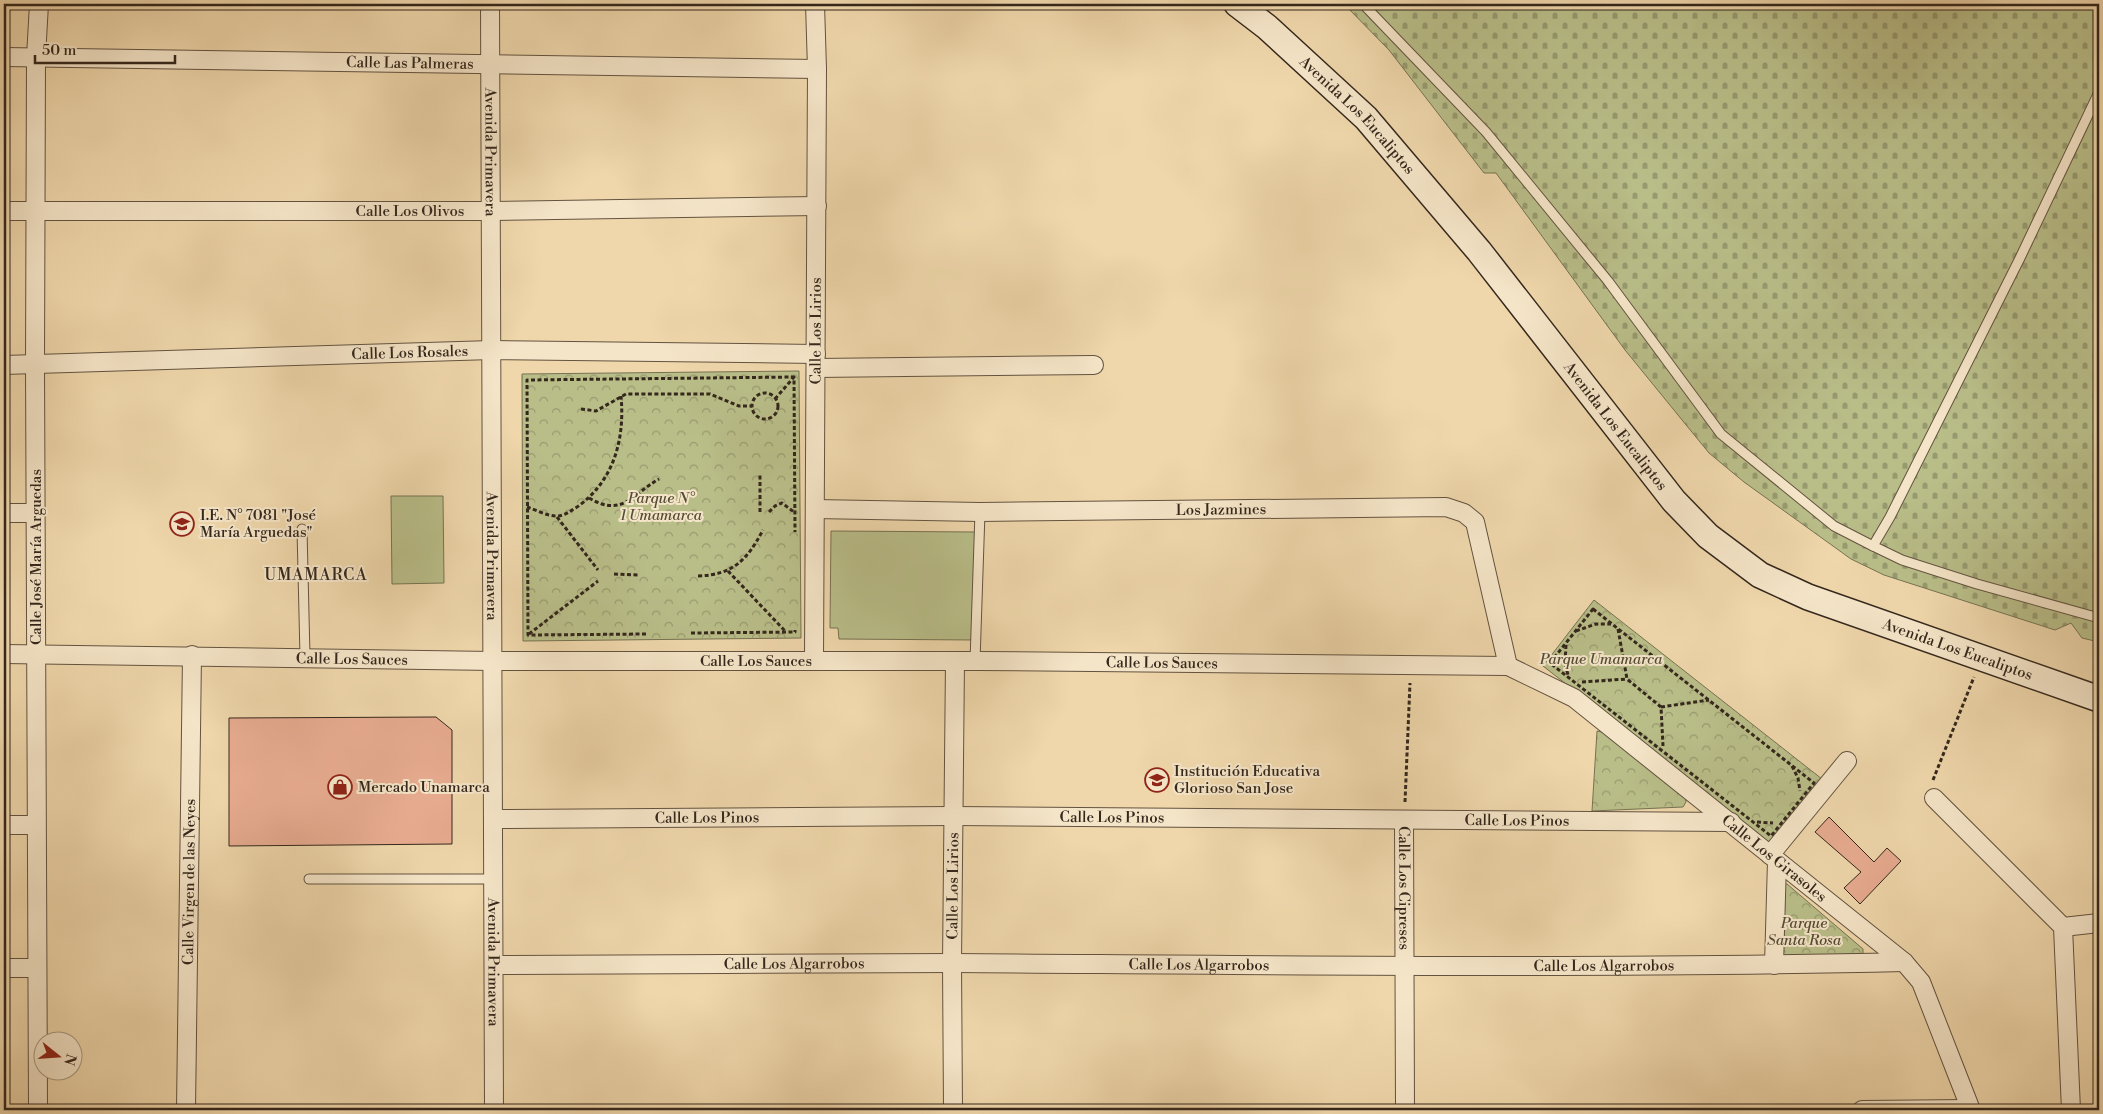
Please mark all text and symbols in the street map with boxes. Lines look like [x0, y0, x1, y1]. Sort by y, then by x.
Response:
scale bar [35, 32, 175, 64]
text: 50 m [42, 41, 76, 60]
street label: Avenida Los Eucaliptos [1294, 52, 1419, 178]
street label: Calle Las Palmeras [346, 53, 474, 74]
street label: Avenida Primavera [480, 86, 500, 217]
street label: Calle Los Olivos [356, 202, 464, 221]
street label: Calle Los Lirios [806, 277, 826, 385]
street label: Calle Los Rosales [351, 342, 469, 364]
street label: Avenida Los Eucaliptos [1559, 358, 1671, 495]
street label: Calle José María Arguedas [27, 469, 46, 645]
park label: Parque N° 1 Umamarca [620, 489, 703, 525]
street label: Avenida Primavera [482, 490, 501, 621]
street label: Los Jazmines [1176, 500, 1266, 520]
place label: I.E. N° 7081 "José María Arguedas" [200, 506, 316, 542]
school or university icon: I.E. N° 7081 "José María Arguedas" [169, 511, 195, 537]
district label: UMAMARCA [264, 565, 368, 585]
street label: Avenida Los Eucaliptos [1879, 615, 2035, 685]
street label: Calle Los Sauces [296, 649, 408, 670]
park label: Parque Umamarca [1539, 650, 1663, 669]
street label: Calle Los Sauces [700, 652, 812, 671]
street label: Calle Los Sauces [1106, 653, 1218, 673]
place label: Institución Educativa Glorioso San Jose [1174, 762, 1321, 798]
school or university icon: Institución Educativa Glorioso San Jose [1144, 767, 1170, 793]
shop icon: Mercado Unamarca [327, 774, 353, 800]
place label: Mercado Unamarca [358, 778, 490, 797]
street label: Calle Virgen de las Neyes [179, 799, 200, 965]
street label: Calle Los Pinos [655, 808, 759, 828]
street label: Calle Los Pinos [1060, 808, 1164, 828]
street label: Calle Los Pinos [1465, 811, 1569, 831]
street label: Calle Los Girasoles [1718, 811, 1830, 906]
street label: Calle Los Cipreses [1394, 826, 1413, 950]
street label: Calle Los Lirios [943, 832, 963, 940]
street label: Avenida Primavera [483, 896, 503, 1027]
park label: Parque Santa Rosa [1767, 914, 1842, 950]
street label: Calle Los Algarrobos [724, 954, 865, 974]
street label: Calle Los Algarrobos [1129, 955, 1269, 975]
street label: Calle Los Algarrobos [1534, 956, 1674, 976]
north arrow [32, 1032, 82, 1082]
text: N [59, 1052, 80, 1067]

